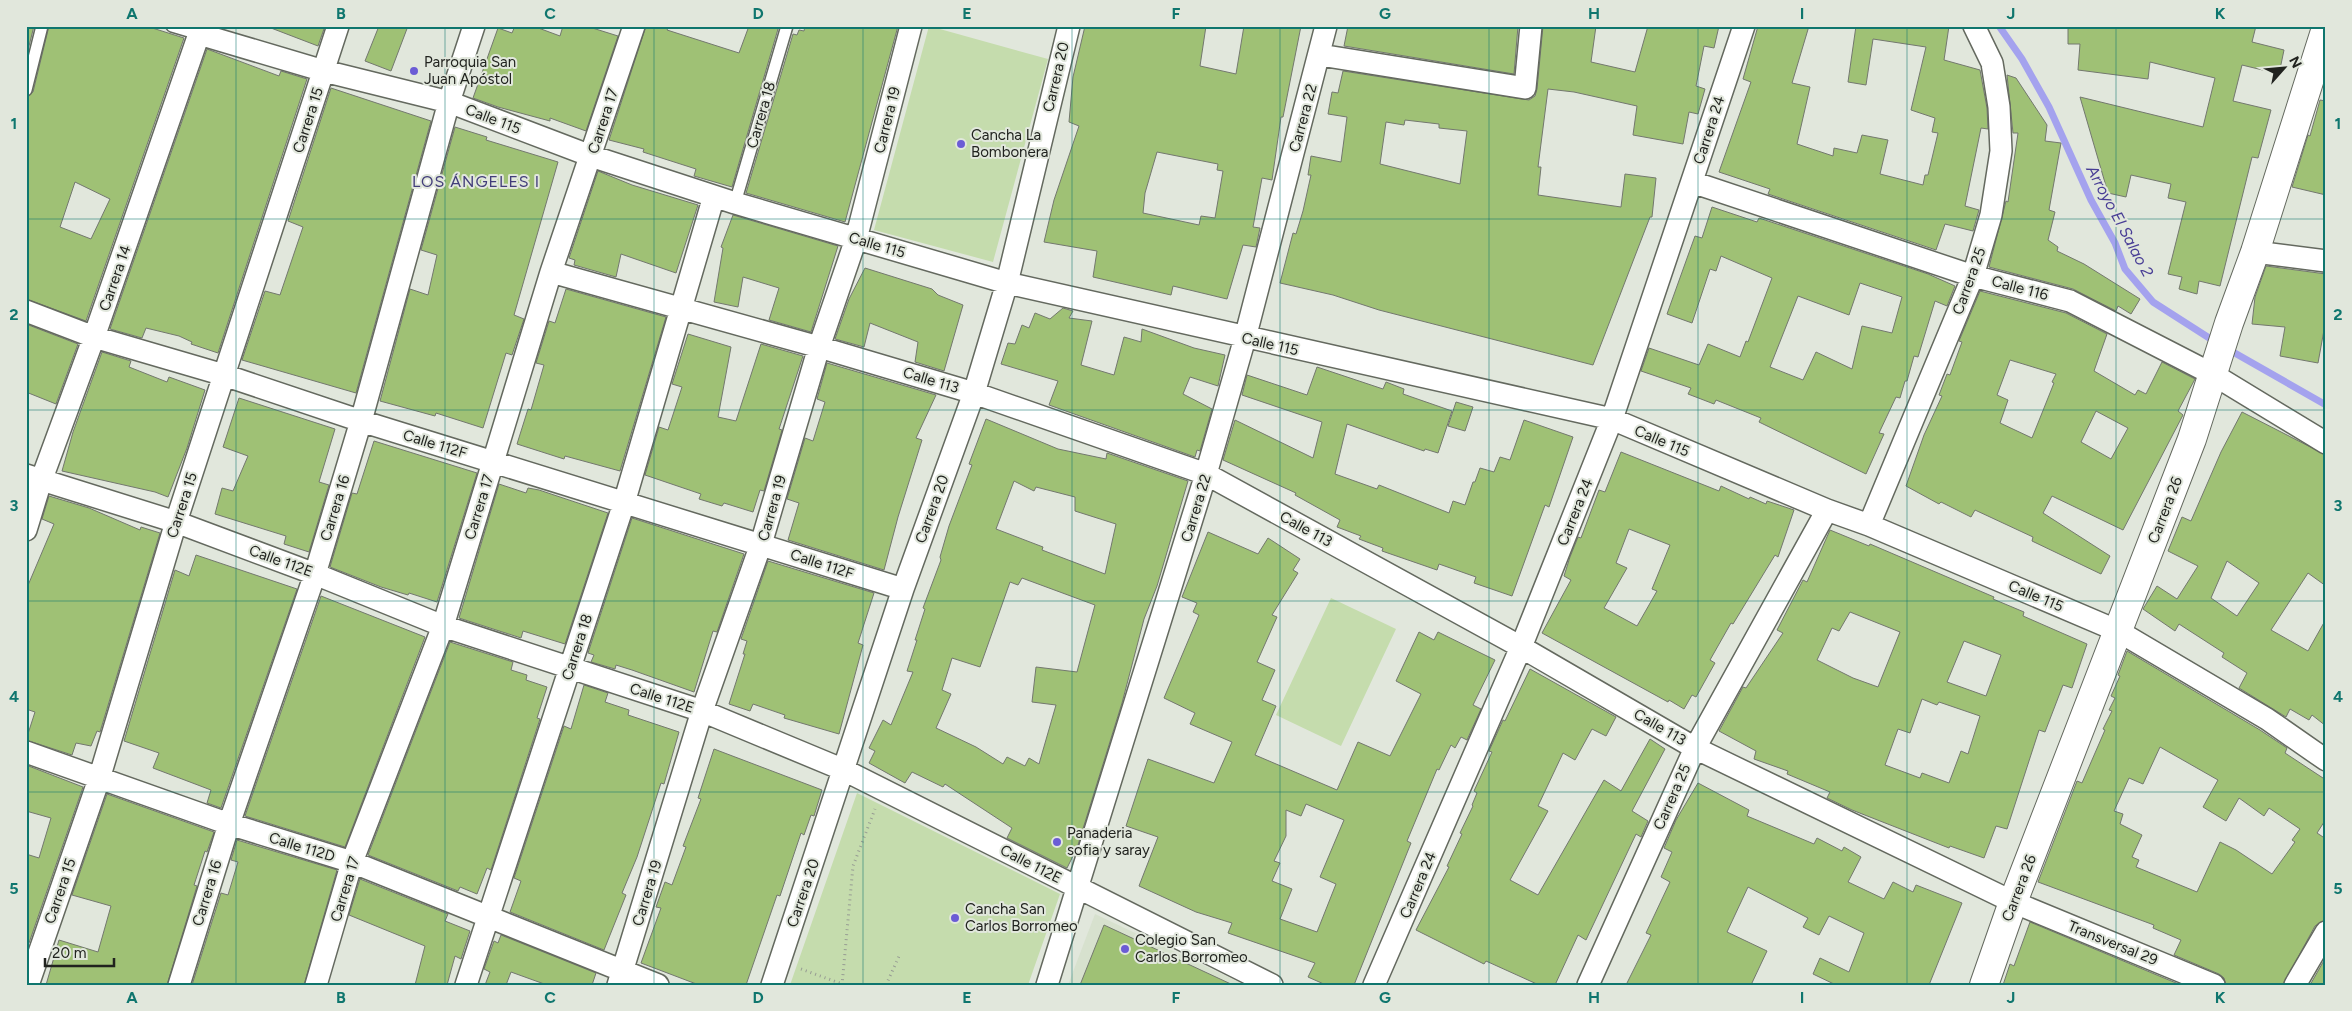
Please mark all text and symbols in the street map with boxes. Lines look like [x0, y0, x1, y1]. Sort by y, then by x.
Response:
text: A [126, 4, 138, 23]
text: B [336, 4, 346, 23]
text: C [544, 4, 556, 23]
text: D [752, 4, 764, 23]
text: E [962, 4, 972, 23]
text: F [1172, 4, 1181, 23]
text: G [1379, 4, 1391, 23]
text: H [1588, 4, 1600, 23]
text: I [1800, 4, 1804, 23]
text: J [2007, 4, 2015, 23]
text: K [2215, 4, 2226, 23]
street label: Carrera 20 [1039, 40, 1073, 114]
north arrow [2260, 42, 2310, 92]
place label: Parroquia San Juan Apóstol [424, 53, 516, 88]
text: N [2285, 54, 2305, 71]
marker: Parroquia San Juan Apóstol [408, 65, 420, 77]
street label: Carrera 18 [743, 80, 779, 150]
street label: Carrera 22 [1285, 82, 1321, 154]
street label: Carrera 15 [289, 85, 327, 155]
street label: Carrera 19 [870, 85, 904, 155]
street label: Carrera 17 [584, 86, 622, 156]
street label: Carrera 24 [1689, 93, 1729, 167]
street label: Calle 115 [463, 100, 523, 138]
text: 1 [11, 114, 17, 133]
text: 1 [2335, 114, 2341, 133]
place label: Cancha La Bombonera [971, 126, 1048, 161]
marker: Cancha La Bombonera [955, 138, 967, 150]
water label: Arroyo El Salao 2 [2082, 161, 2157, 280]
district label: LOS ÁNGELES I [412, 172, 540, 191]
street label: Calle 115 [847, 228, 907, 262]
street label: Carrera 14 [95, 243, 135, 313]
street label: Carrera 25 [1949, 245, 1989, 317]
street label: Calle 116 [1990, 272, 2051, 304]
text: 2 [9, 305, 19, 324]
text: 2 [2333, 305, 2343, 324]
street label: Calle 115 [1240, 329, 1300, 359]
street label: Calle 113 [901, 363, 961, 397]
street label: Calle 115 [1632, 421, 1692, 461]
street label: Calle 112F [401, 426, 469, 462]
street label: Carrera 15 [163, 470, 201, 540]
street label: Carrera 16 [316, 472, 354, 543]
street label: Carrera 17 [461, 472, 497, 542]
street label: Carrera 20 [911, 472, 953, 546]
street label: Carrera 22 [1177, 472, 1215, 544]
street label: Carrera 19 [754, 473, 790, 543]
street label: Carrera 26 [2144, 474, 2186, 546]
street label: Carrera 24 [1553, 476, 1597, 548]
text: 3 [10, 496, 19, 515]
text: 3 [2334, 496, 2343, 515]
street label: Calle 113 [1276, 507, 1336, 551]
street label: Calle 112E [247, 541, 315, 581]
street label: Calle 112F [788, 545, 856, 583]
street label: Calle 115 [2006, 576, 2066, 616]
street label: Carrera 18 [558, 612, 596, 682]
street label: Calle 112E [628, 679, 696, 717]
text: 4 [9, 687, 19, 706]
text: 4 [2333, 687, 2343, 706]
street label: Calle 113 [1631, 705, 1689, 749]
street label: Carrera 25 [1649, 761, 1695, 833]
place label: Panaderia sofia y saray [1067, 824, 1150, 859]
street label: Calle 112D [267, 828, 337, 866]
marker: Panaderia sofia y saray [1051, 836, 1063, 848]
street label: Calle 112E [997, 841, 1065, 887]
street label: Carrera 24 [1396, 849, 1440, 921]
street label: Carrera 26 [1998, 852, 2040, 924]
street label: Carrera 17 [327, 854, 363, 924]
street label: Carrera 15 [40, 856, 80, 926]
street label: Carrera 20 [783, 856, 823, 930]
street label: Carrera 16 [188, 857, 226, 928]
street label: Carrera 19 [628, 858, 666, 928]
text: 5 [9, 879, 19, 898]
text: 5 [2333, 879, 2343, 898]
place label: Cancha San Carlos Borromeo [965, 900, 1078, 935]
marker: Cancha San Carlos Borromeo [949, 912, 961, 924]
street label: Transversal 29 [2066, 917, 2160, 969]
place label: Colegio San Carlos Borromeo [1135, 931, 1248, 966]
scale bar [45, 936, 114, 968]
marker: Colegio San Carlos Borromeo [1119, 943, 1131, 955]
text: 20 m [52, 944, 86, 962]
text: A [126, 988, 138, 1007]
text: B [336, 988, 346, 1007]
text: C [544, 988, 556, 1007]
text: D [752, 988, 764, 1007]
text: E [962, 988, 972, 1007]
text: F [1172, 988, 1181, 1007]
text: G [1379, 988, 1391, 1007]
text: H [1588, 988, 1600, 1007]
text: I [1800, 988, 1804, 1007]
text: J [2007, 988, 2015, 1007]
text: K [2215, 988, 2226, 1007]

